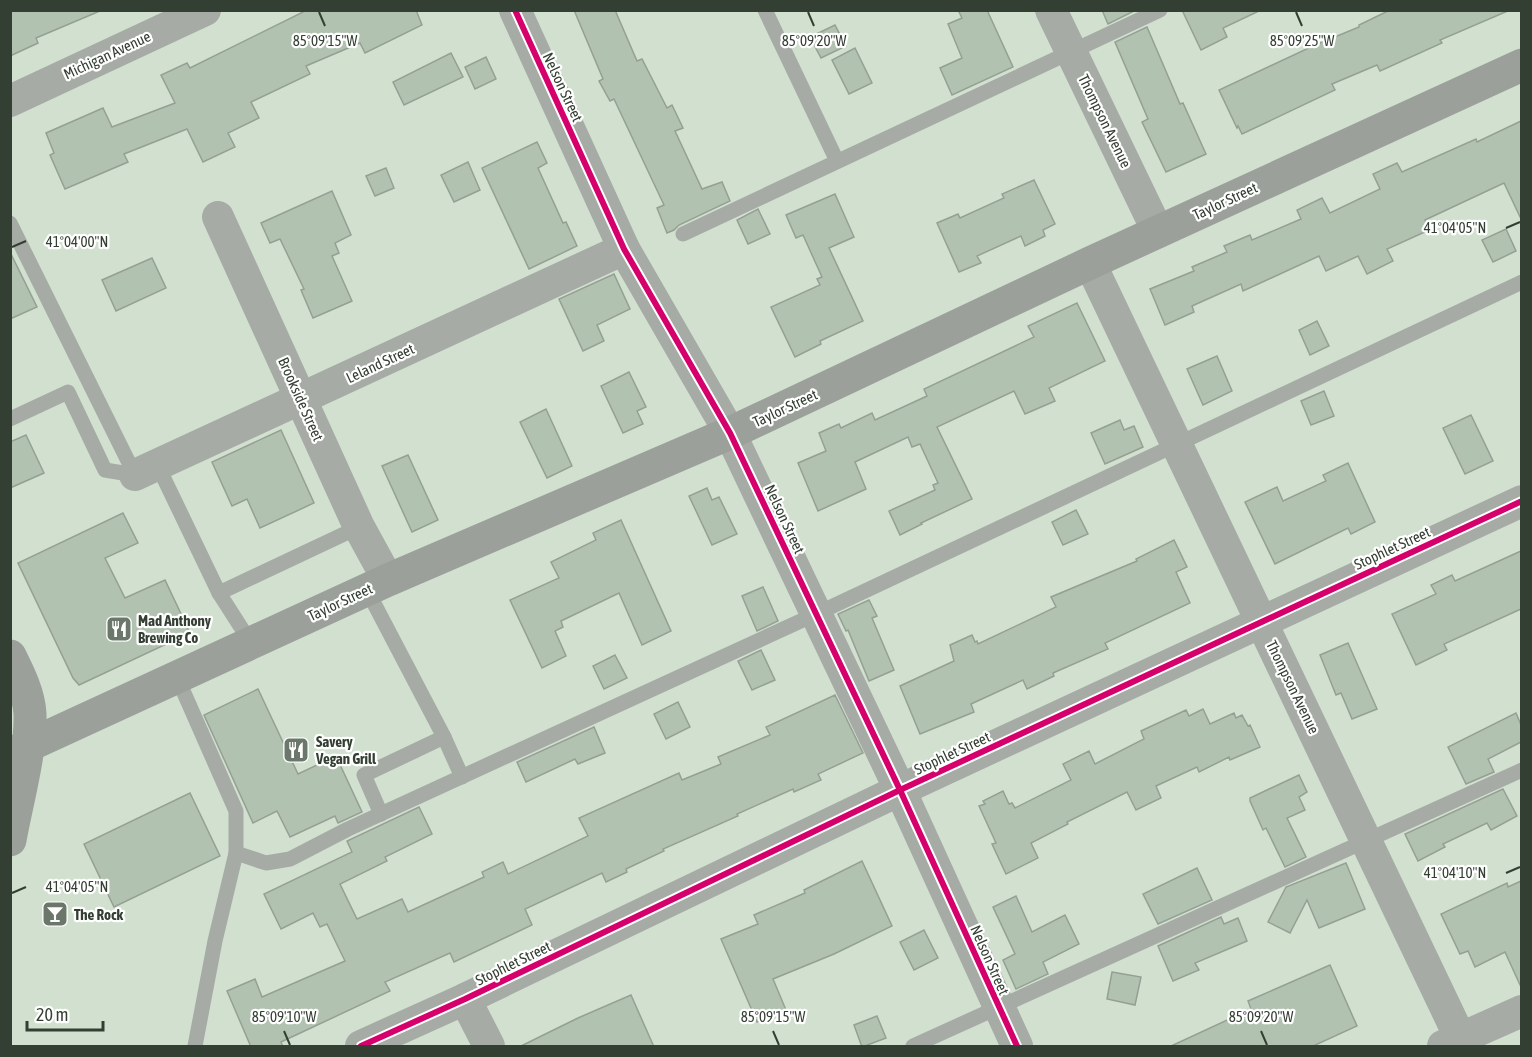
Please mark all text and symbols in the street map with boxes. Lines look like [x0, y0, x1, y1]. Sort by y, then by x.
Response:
street label: Michigan Avenue [61, 27, 153, 83]
text: 85°09'15"W [293, 32, 357, 49]
text: 85°09'20"W [782, 32, 846, 49]
text: 85°09'25"W [1270, 32, 1334, 49]
street label: Nelson Street [540, 50, 586, 124]
street label: Thompson Avenue [1075, 72, 1135, 171]
street label: Taylor Street [1190, 179, 1260, 223]
text: 41°04'05"N [1424, 219, 1486, 236]
text: 41°04'00"N [46, 233, 108, 250]
street label: Leland Street [343, 340, 417, 386]
street label: Brookside Street [275, 354, 327, 444]
street label: Taylor Street [750, 386, 820, 430]
street label: Nelson Street [762, 482, 808, 556]
street label: Stophlet Street [1351, 523, 1433, 573]
street label: Taylor Street [305, 580, 375, 624]
place label: Mad Anthony Brewing Co [138, 612, 212, 646]
restaurant icon: Mad Anthony Brewing Co [104, 614, 134, 644]
street label: Thompson Avenue [1263, 638, 1323, 737]
street label: Stophlet Street [911, 728, 993, 778]
place label: Savery Vegan Grill [315, 733, 377, 767]
restaurant icon: Savery Vegan Grill [281, 735, 311, 765]
text: 41°04'10"N [1424, 864, 1486, 881]
text: 41°04'05"N [46, 878, 108, 895]
bar icon: The Rock [40, 899, 70, 929]
place label: The Rock [74, 906, 124, 923]
street label: Nelson Street [967, 923, 1013, 997]
street label: Stophlet Street [473, 937, 553, 989]
scale bar [27, 994, 104, 1032]
text: 20 m [36, 1004, 68, 1025]
text: 85°09'10"W [252, 1008, 316, 1025]
text: 85°09'15"W [741, 1008, 805, 1025]
text: 85°09'20"W [1229, 1008, 1293, 1025]

